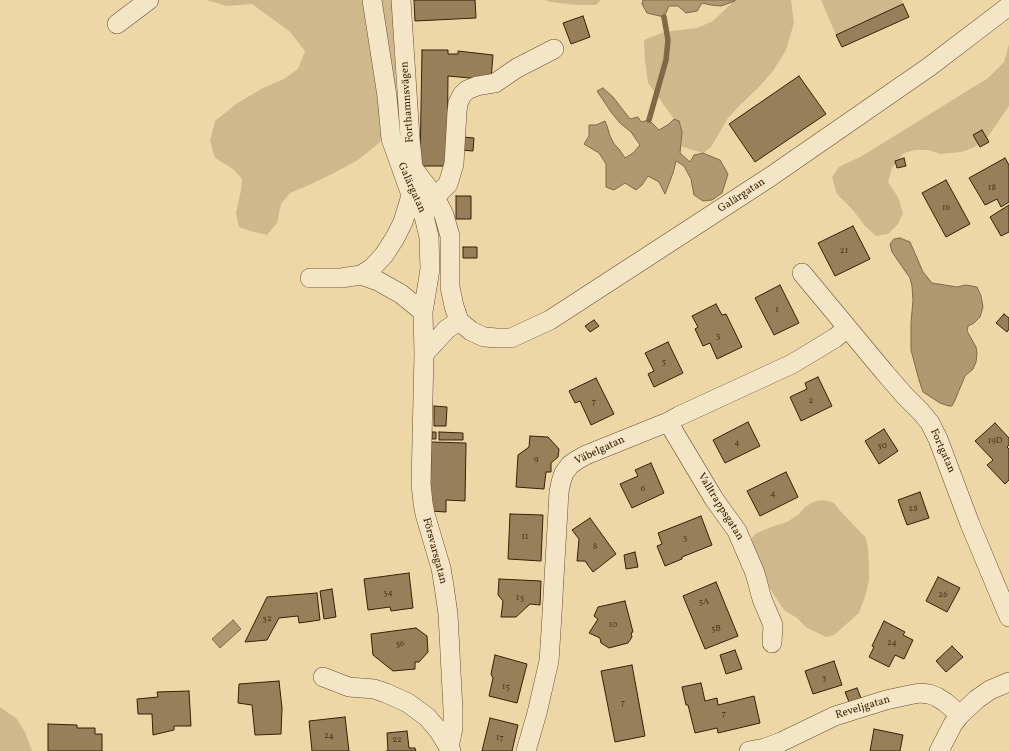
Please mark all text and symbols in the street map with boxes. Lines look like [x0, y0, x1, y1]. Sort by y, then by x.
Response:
street label: Forthamnsvägen [399, 61, 417, 143]
street label: Galärgatan [394, 161, 428, 215]
street label: Galärgatan [716, 176, 768, 216]
house number: 18 [988, 183, 996, 193]
house number: 16 [942, 203, 950, 213]
house number: 21 [840, 246, 848, 256]
house number: 1 [775, 305, 779, 315]
house number: 3 [716, 331, 720, 341]
house number: 5 [662, 357, 666, 367]
house number: 2 [809, 396, 813, 406]
house number: 7 [592, 397, 596, 407]
street label: Fortgatan [926, 427, 958, 475]
street label: Väbelgatan [573, 434, 627, 468]
house number: 19D [988, 436, 1002, 446]
house number: 4 [734, 438, 740, 448]
house number: 30 [877, 441, 887, 451]
house number: 9 [534, 455, 538, 465]
street label: Valltrappsgatan [694, 471, 746, 543]
house number: 6 [641, 484, 645, 494]
house number: 4 [770, 489, 776, 499]
house number: 28 [908, 504, 918, 514]
street label: Försvarsgatan [419, 516, 449, 586]
house number: 11 [522, 532, 528, 542]
house number: 3 [683, 533, 687, 543]
house number: 8 [593, 542, 597, 552]
house number: 34 [383, 588, 393, 598]
house number: 26 [938, 590, 948, 600]
house number: 13 [516, 593, 524, 603]
house number: 5A [699, 597, 709, 607]
house number: 32 [262, 614, 272, 624]
house number: 10 [609, 620, 617, 630]
house number: 5B [711, 624, 721, 634]
house number: 24 [887, 638, 897, 648]
house number: 36 [395, 639, 405, 649]
house number: 3 [822, 673, 826, 683]
house number: 15 [502, 682, 510, 692]
street label: Reveljgatan [834, 693, 892, 723]
house number: 7 [621, 698, 625, 708]
house number: 7 [722, 709, 726, 719]
house number: 24 [324, 731, 334, 741]
house number: 17 [496, 733, 504, 743]
house number: 22 [392, 735, 402, 745]

